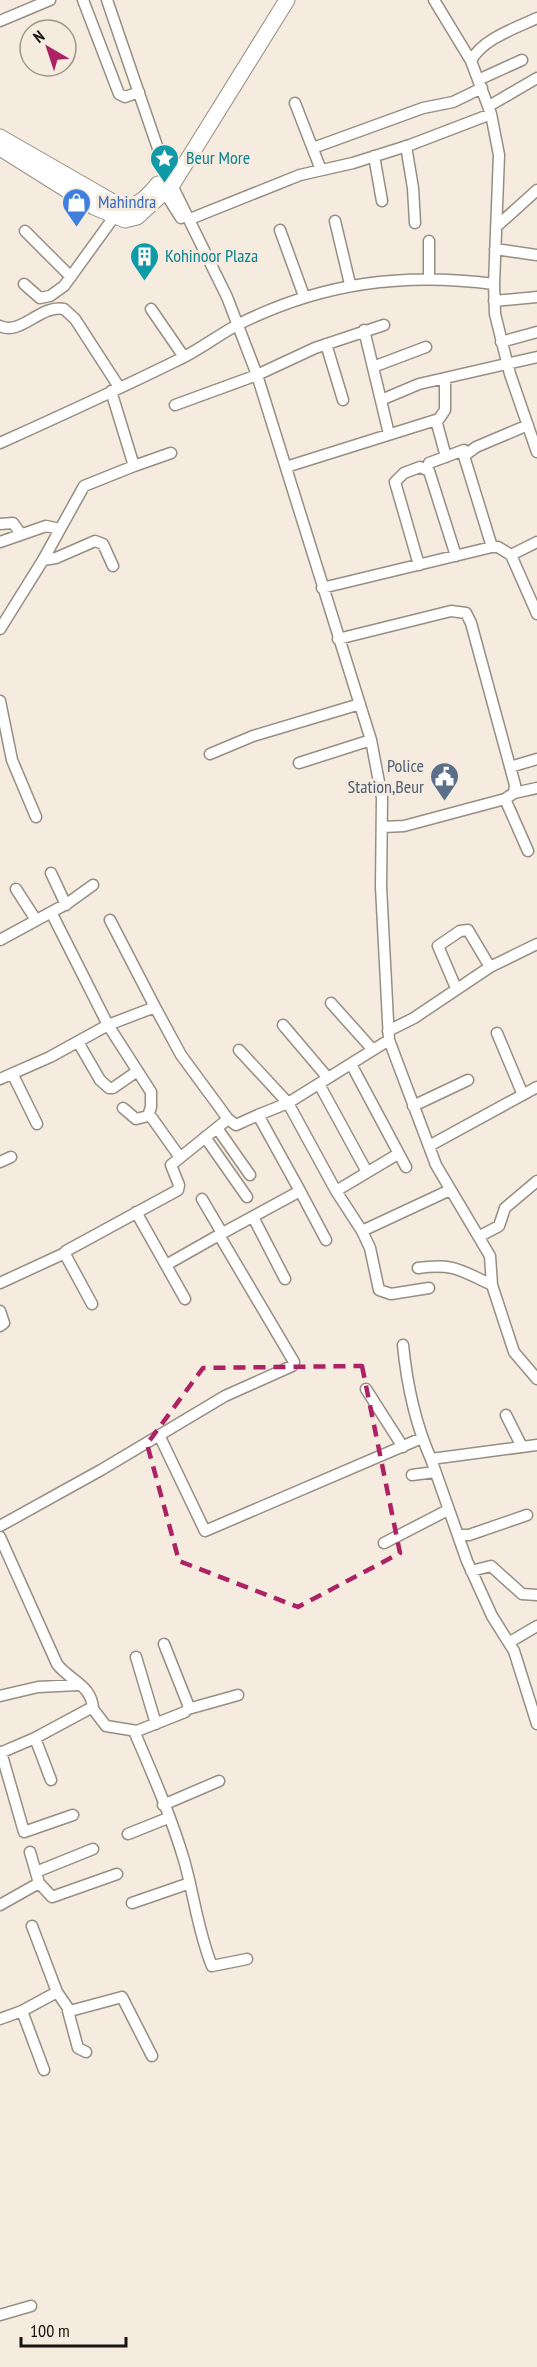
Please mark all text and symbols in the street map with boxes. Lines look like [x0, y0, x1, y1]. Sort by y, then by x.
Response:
north arrow [18, 18, 78, 78]
text: N [29, 26, 48, 47]
place icon: Beur More [149, 142, 181, 184]
place label: Beur More [186, 146, 250, 169]
shop icon: Mahindra [61, 186, 93, 228]
place label: Mahindra [98, 190, 156, 213]
building icon: Kohinoor Plaza [128, 240, 160, 282]
place label: Kohinoor Plaza [165, 244, 258, 267]
place label: Police Station,Beur [348, 754, 424, 798]
public building icon: Police Station,Beur [429, 760, 461, 802]
scale bar [21, 2310, 126, 2348]
text: 100 m [30, 2319, 70, 2342]

